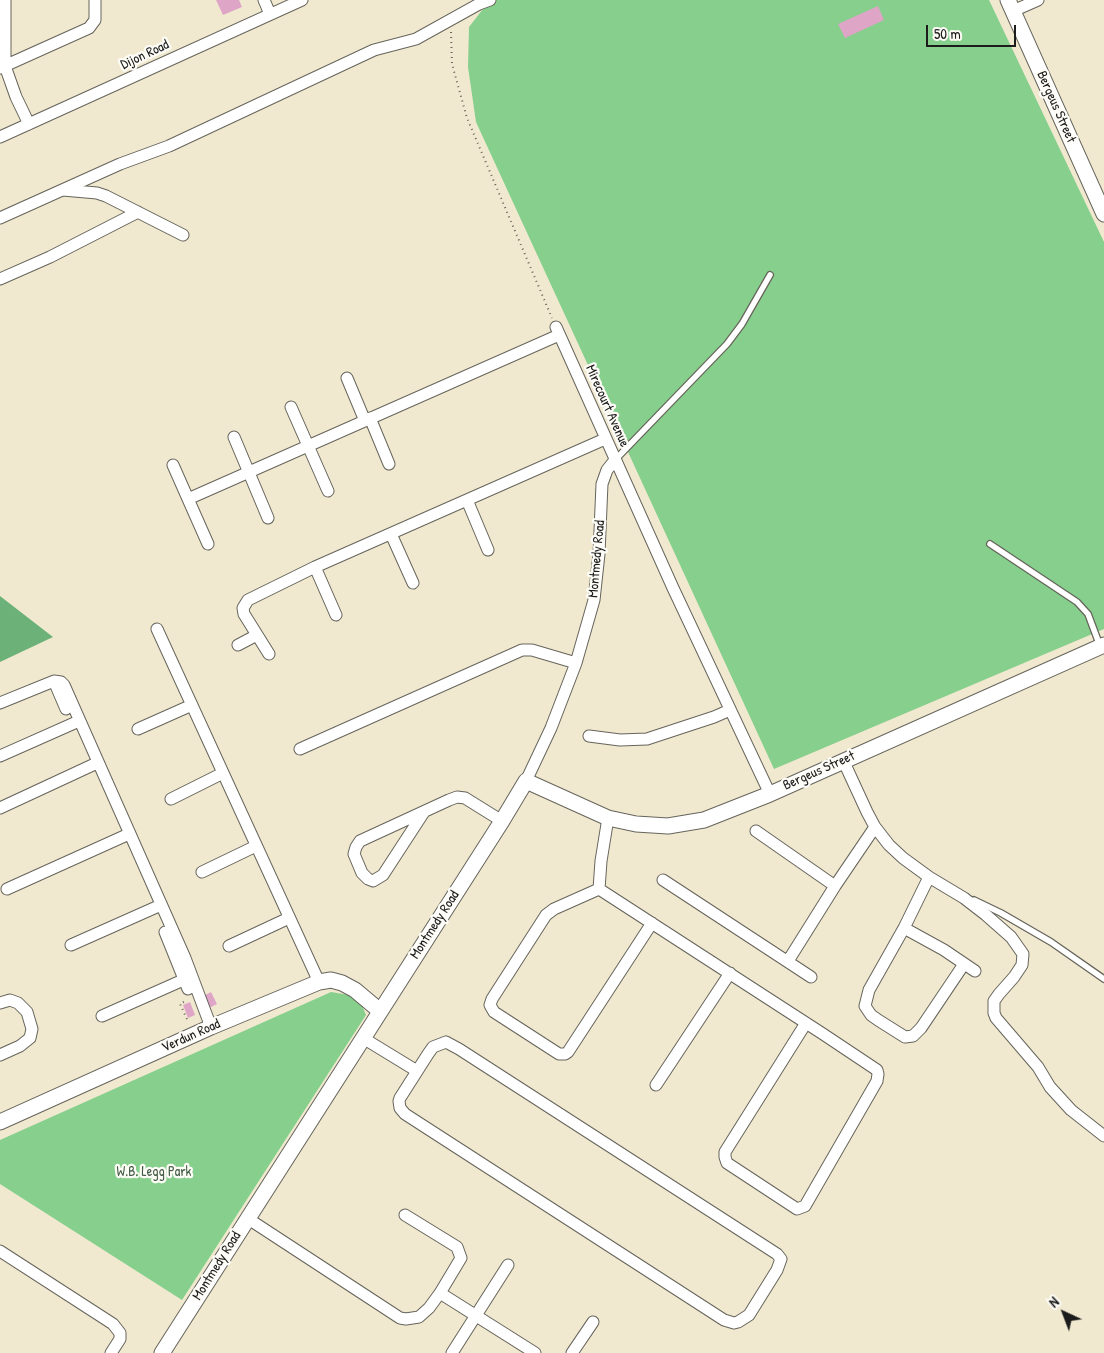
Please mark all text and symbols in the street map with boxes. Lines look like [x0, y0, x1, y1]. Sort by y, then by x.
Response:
scale bar [929, 15, 1019, 47]
text: 50 m [934, 23, 961, 44]
street label: Dijon Road [118, 37, 172, 73]
street label: Bergeus Street [1033, 69, 1079, 145]
street label: Mirecourt Avenue [581, 362, 633, 450]
street label: Montmedy Road [585, 520, 609, 598]
street label: Bergeus Street [781, 748, 857, 794]
street label: Montmedy Road [407, 888, 463, 962]
street label: Verdun Road [159, 1016, 223, 1056]
park label: W.B. Legg Park [117, 1164, 191, 1180]
street label: Montmedy Road [189, 1229, 245, 1303]
north arrow [1039, 1288, 1089, 1338]
text: N [1044, 1292, 1063, 1311]

